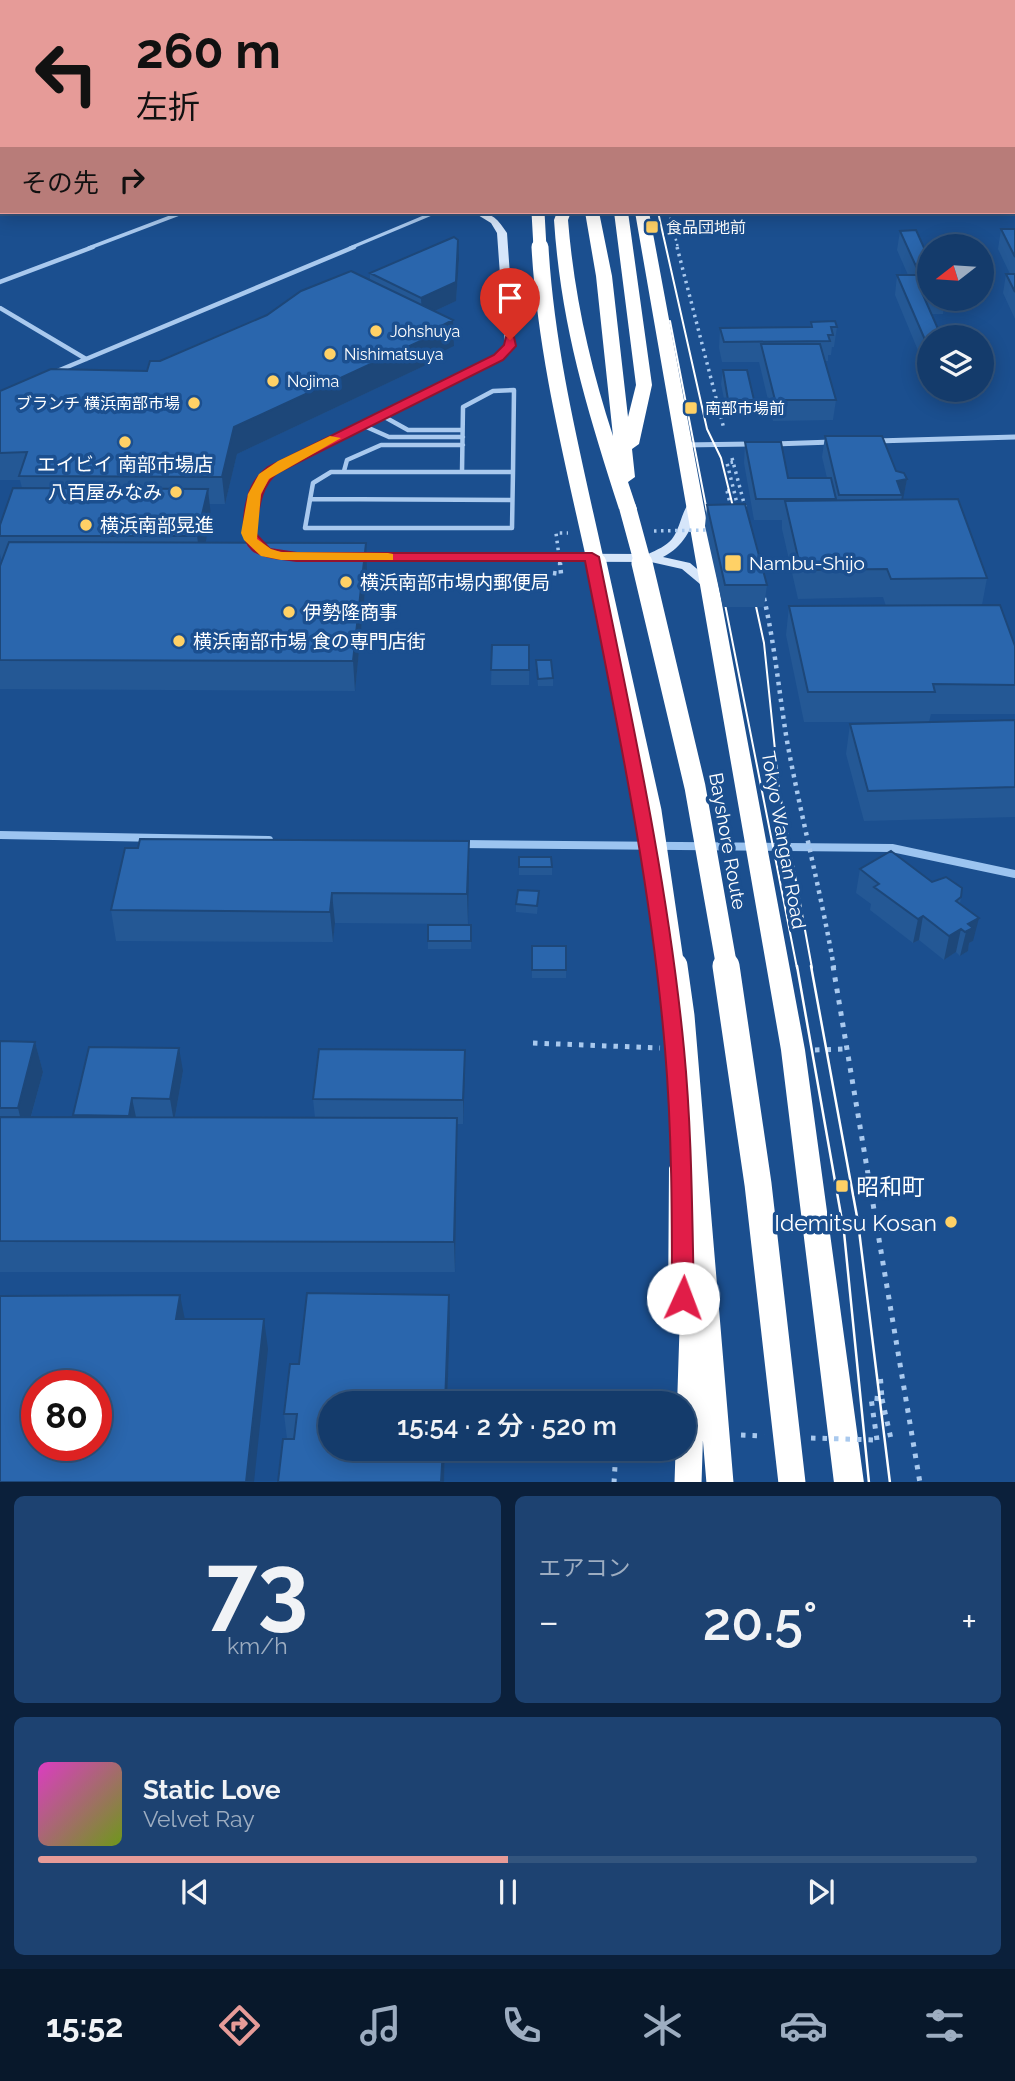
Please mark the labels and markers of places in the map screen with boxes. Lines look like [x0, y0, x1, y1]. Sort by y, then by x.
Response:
place label: 食品団地前 [666, 218, 746, 237]
marker: 食品団地前 [644, 219, 660, 235]
pin [480, 268, 540, 340]
place label: Johshuya [390, 322, 460, 341]
marker: Johshuya [368, 323, 384, 339]
place label: Nishimatsuya [344, 345, 444, 364]
marker: Nishimatsuya [322, 346, 338, 362]
place label: Nojima [287, 372, 339, 391]
marker: Nojima [265, 373, 281, 389]
place label: ブランチ 横浜南部市場 [16, 394, 180, 413]
marker: ブランチ 横浜南部市場 [186, 395, 202, 411]
place label: 南部市場前 [705, 399, 785, 418]
marker: 南部市場前 [683, 400, 699, 416]
marker: エイビイ 南部市場店 [117, 434, 133, 450]
place label: エイビイ 南部市場店 [37, 453, 213, 475]
place label: 八百屋みなみ [48, 481, 162, 503]
marker: 八百屋みなみ [168, 484, 184, 500]
place label: 横浜南部晃進 [100, 514, 214, 536]
marker: 横浜南部晃進 [78, 517, 94, 533]
place label: Nambu-Shijo [749, 552, 865, 574]
marker: Nambu-Shijo [723, 553, 743, 573]
place label: 横浜南部市場内郵便局 [360, 571, 550, 593]
marker: 横浜南部市場内郵便局 [338, 574, 354, 590]
place label: 伊勢隆商事 [303, 601, 398, 623]
marker: 伊勢隆商事 [281, 604, 297, 620]
place label: 横浜南部市場 食の専門店街 [193, 630, 426, 652]
marker: 横浜南部市場 食の専門店街 [171, 633, 187, 649]
place label: 昭和町 [856, 1173, 925, 1200]
marker: 昭和町 [834, 1178, 850, 1194]
place label: Idemitsu Kosan [774, 1209, 937, 1236]
marker: Idemitsu Kosan [943, 1214, 959, 1230]

